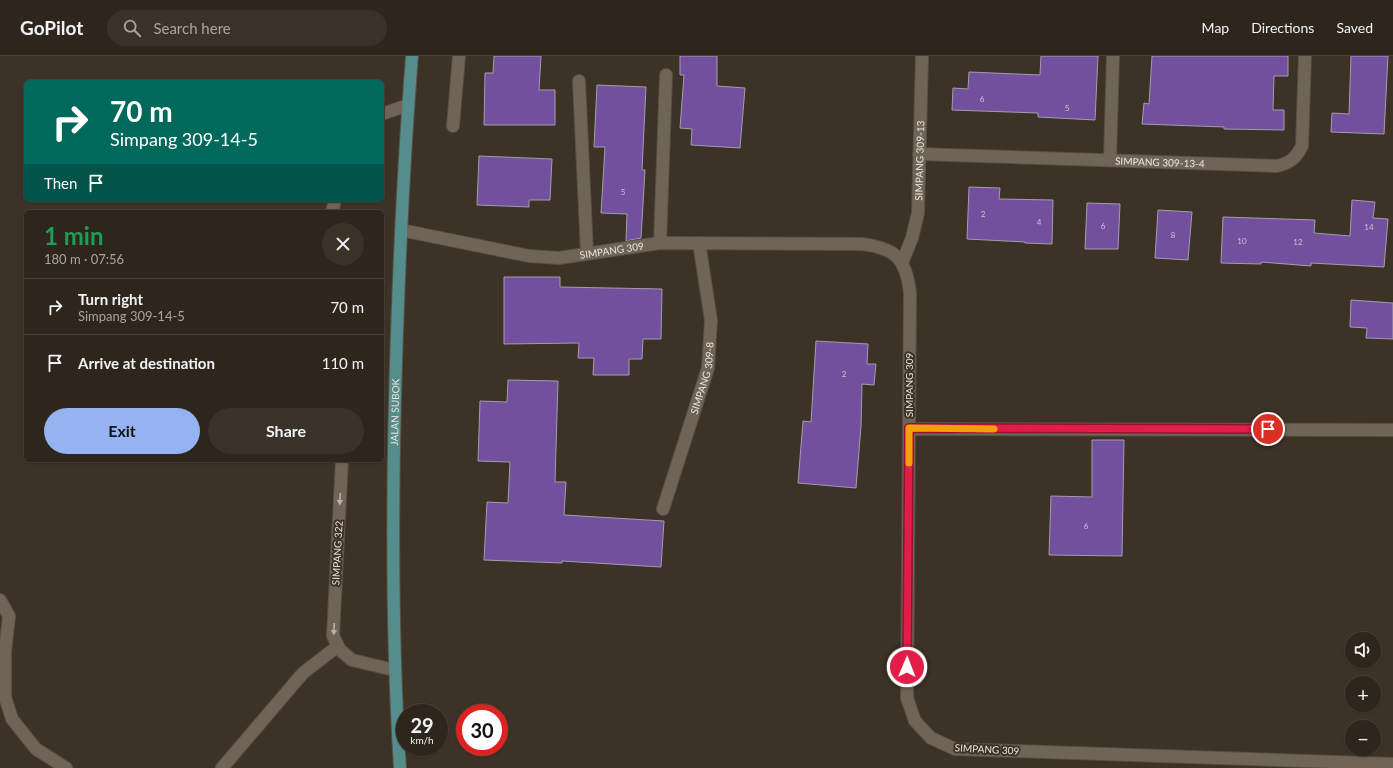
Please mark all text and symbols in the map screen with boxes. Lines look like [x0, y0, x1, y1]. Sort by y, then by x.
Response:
search box [107, 10, 387, 46]
text: GoPilot [20, 16, 83, 39]
icon: search [121, 17, 143, 39]
text: Search here [153, 19, 231, 37]
text: Map [1202, 19, 1229, 36]
text: Directions [1251, 19, 1314, 36]
text: Saved [1336, 19, 1373, 36]
text: 70 m [110, 94, 173, 128]
house number: 6 [980, 94, 985, 104]
icon: right [44, 96, 96, 148]
house number: 5 [1065, 103, 1070, 113]
street label: SIMPANG 309-13 [912, 120, 926, 201]
text: Simpang 309-14-5 [110, 128, 258, 150]
street label: SIMPANG 309-13-4 [1115, 155, 1205, 170]
icon: arrive [85, 172, 107, 194]
text: Then [44, 174, 77, 192]
house number: 5 [621, 187, 626, 197]
house number: 2 [981, 209, 986, 219]
house number: 4 [1037, 217, 1042, 227]
text: 1 min [44, 221, 104, 250]
house number: 6 [1101, 221, 1106, 231]
house number: 14 [1364, 222, 1374, 232]
button: close [322, 223, 364, 265]
house number: 8 [1171, 230, 1176, 240]
house number: 10 [1237, 236, 1247, 246]
house number: 12 [1293, 237, 1303, 247]
street label: SIMPANG 309 [579, 239, 645, 261]
text: 180 m · 07:56 [44, 251, 124, 267]
text: Turn right [78, 290, 143, 308]
icon: right [44, 296, 66, 318]
text: 70 m [330, 298, 364, 316]
text: Simpang 309-14-5 [78, 308, 185, 324]
street label: SIMPANG 309-8 [688, 341, 716, 416]
icon: arrive [44, 352, 66, 374]
street label: SIMPANG 309 [903, 352, 915, 417]
text: Arrive at destination [78, 354, 215, 372]
text: 110 m [322, 354, 364, 372]
house number: 2 [842, 369, 847, 379]
street label: JALAN SUBOK [388, 378, 402, 446]
button: Exit [44, 408, 200, 454]
button: Share [208, 408, 364, 454]
pin [1251, 412, 1285, 446]
icon: arrive [1257, 418, 1279, 440]
one-way arrow [337, 493, 343, 506]
street label: SIMPANG 322 [329, 520, 345, 586]
house number: 6 [1084, 521, 1089, 531]
one-way arrow [330, 623, 337, 635]
map controls [1345, 632, 1381, 756]
button: sound [1345, 632, 1381, 668]
position arrow [886, 646, 928, 688]
button: + [1345, 676, 1381, 712]
speed limit sign: 30 [456, 704, 508, 756]
text: 29 [410, 713, 434, 737]
button: − [1345, 720, 1381, 756]
text: km/h [410, 734, 434, 746]
street label: SIMPANG 309 [954, 741, 1020, 757]

